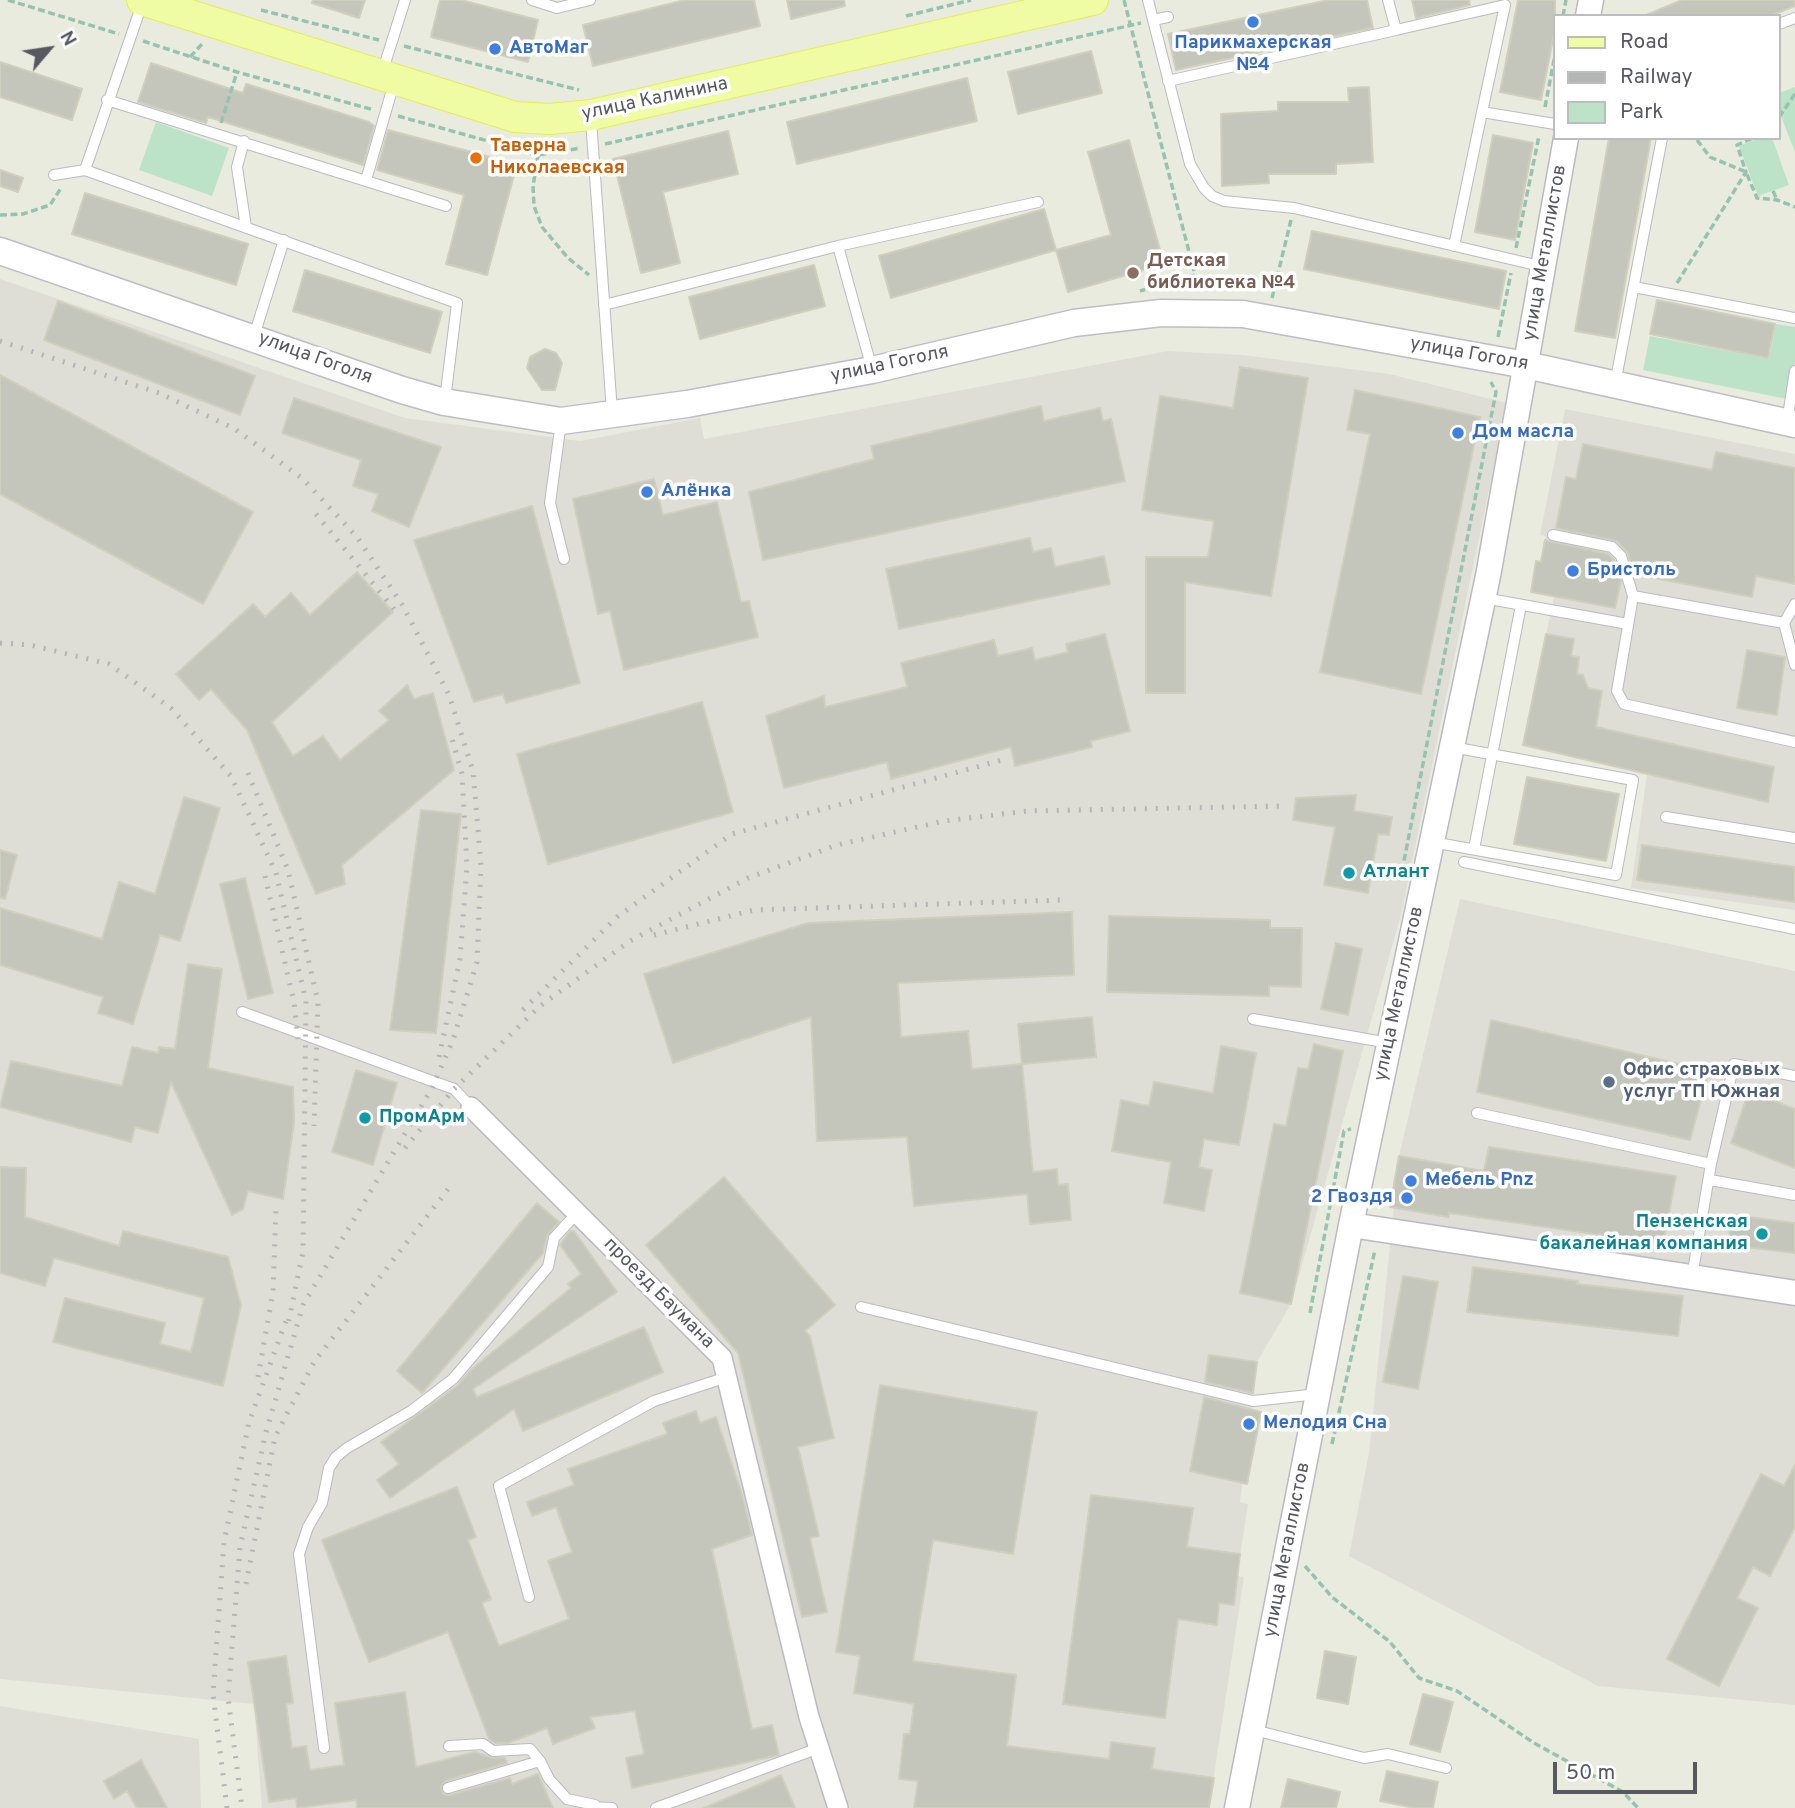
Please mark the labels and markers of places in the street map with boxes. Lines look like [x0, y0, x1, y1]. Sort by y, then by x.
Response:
marker: Парикмахерская №4 [1245, 14, 1261, 30]
place label: Парикмахерская №4 [1174, 33, 1332, 77]
place label: АвтоМаг [509, 38, 589, 60]
marker: АвтоМаг [487, 41, 503, 57]
place label: Таверна Николаевская [490, 136, 625, 180]
marker: Таверна Николаевская [468, 150, 484, 166]
place label: Детская библиотека №4 [1147, 251, 1295, 295]
marker: Детская библиотека №4 [1125, 265, 1141, 281]
place label: Дом масла [1472, 422, 1574, 444]
marker: Дом масла [1450, 425, 1466, 441]
place label: Алёнка [661, 481, 731, 503]
marker: Алёнка [639, 484, 655, 500]
place label: Бристоль [1587, 560, 1676, 582]
marker: Бристоль [1565, 563, 1581, 579]
place label: Атлант [1363, 862, 1429, 884]
marker: Атлант [1341, 865, 1357, 881]
place label: Офис страховых услуг ТП Южная [1623, 1060, 1780, 1104]
marker: Офис страховых услуг ТП Южная [1601, 1074, 1617, 1090]
place label: ПромАрм [379, 1107, 465, 1129]
marker: ПромАрм [357, 1110, 373, 1126]
place label: Мебель Pnz [1425, 1170, 1534, 1192]
marker: Мебель Pnz [1403, 1173, 1419, 1189]
place label: 2 Гвоздя [1311, 1187, 1393, 1209]
marker: 2 Гвоздя [1399, 1190, 1415, 1206]
place label: Пензенская бакалейная компания [1539, 1212, 1748, 1256]
marker: Пензенская бакалейная компания [1754, 1226, 1770, 1242]
place label: Мелодия Сна [1263, 1413, 1387, 1435]
marker: Мелодия Сна [1241, 1416, 1257, 1432]

